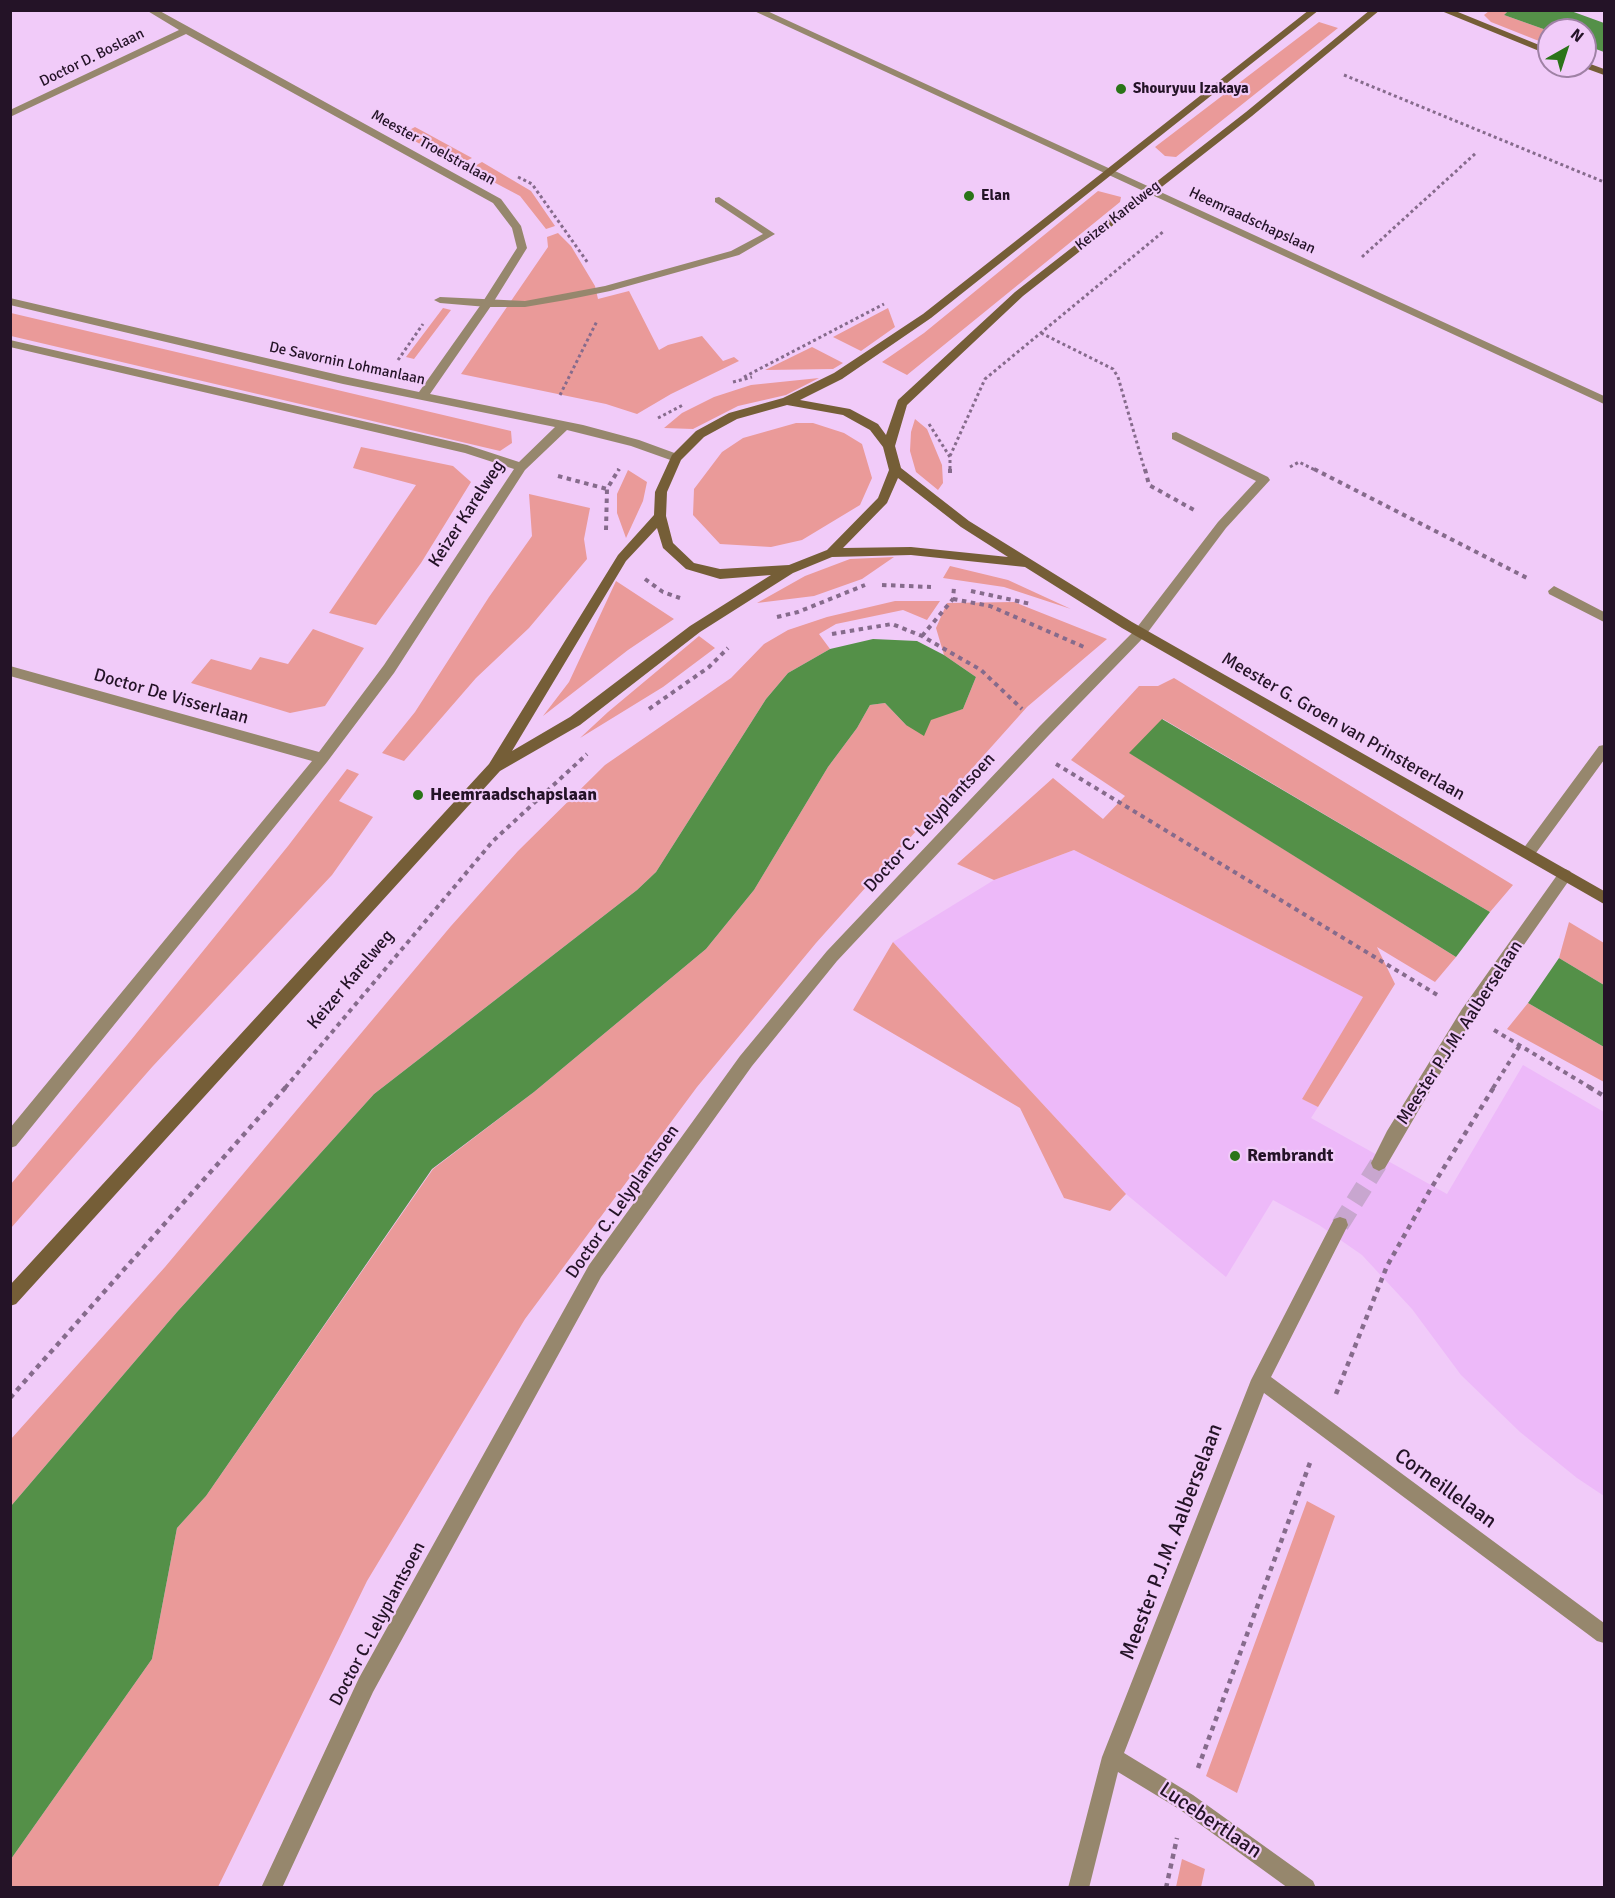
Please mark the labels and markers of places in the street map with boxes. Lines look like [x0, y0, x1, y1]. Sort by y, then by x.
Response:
place label: Shouryuu Izakaya [1133, 80, 1249, 98]
marker: Shouryuu Izakaya [1114, 82, 1128, 96]
place label: Elan [981, 187, 1010, 205]
marker: Elan [962, 189, 976, 203]
place label: Heemraadschapslaan [430, 784, 597, 806]
marker: Heemraadschapslaan [411, 788, 425, 802]
place label: Rembrandt [1247, 1145, 1333, 1167]
marker: Rembrandt [1228, 1149, 1242, 1163]

